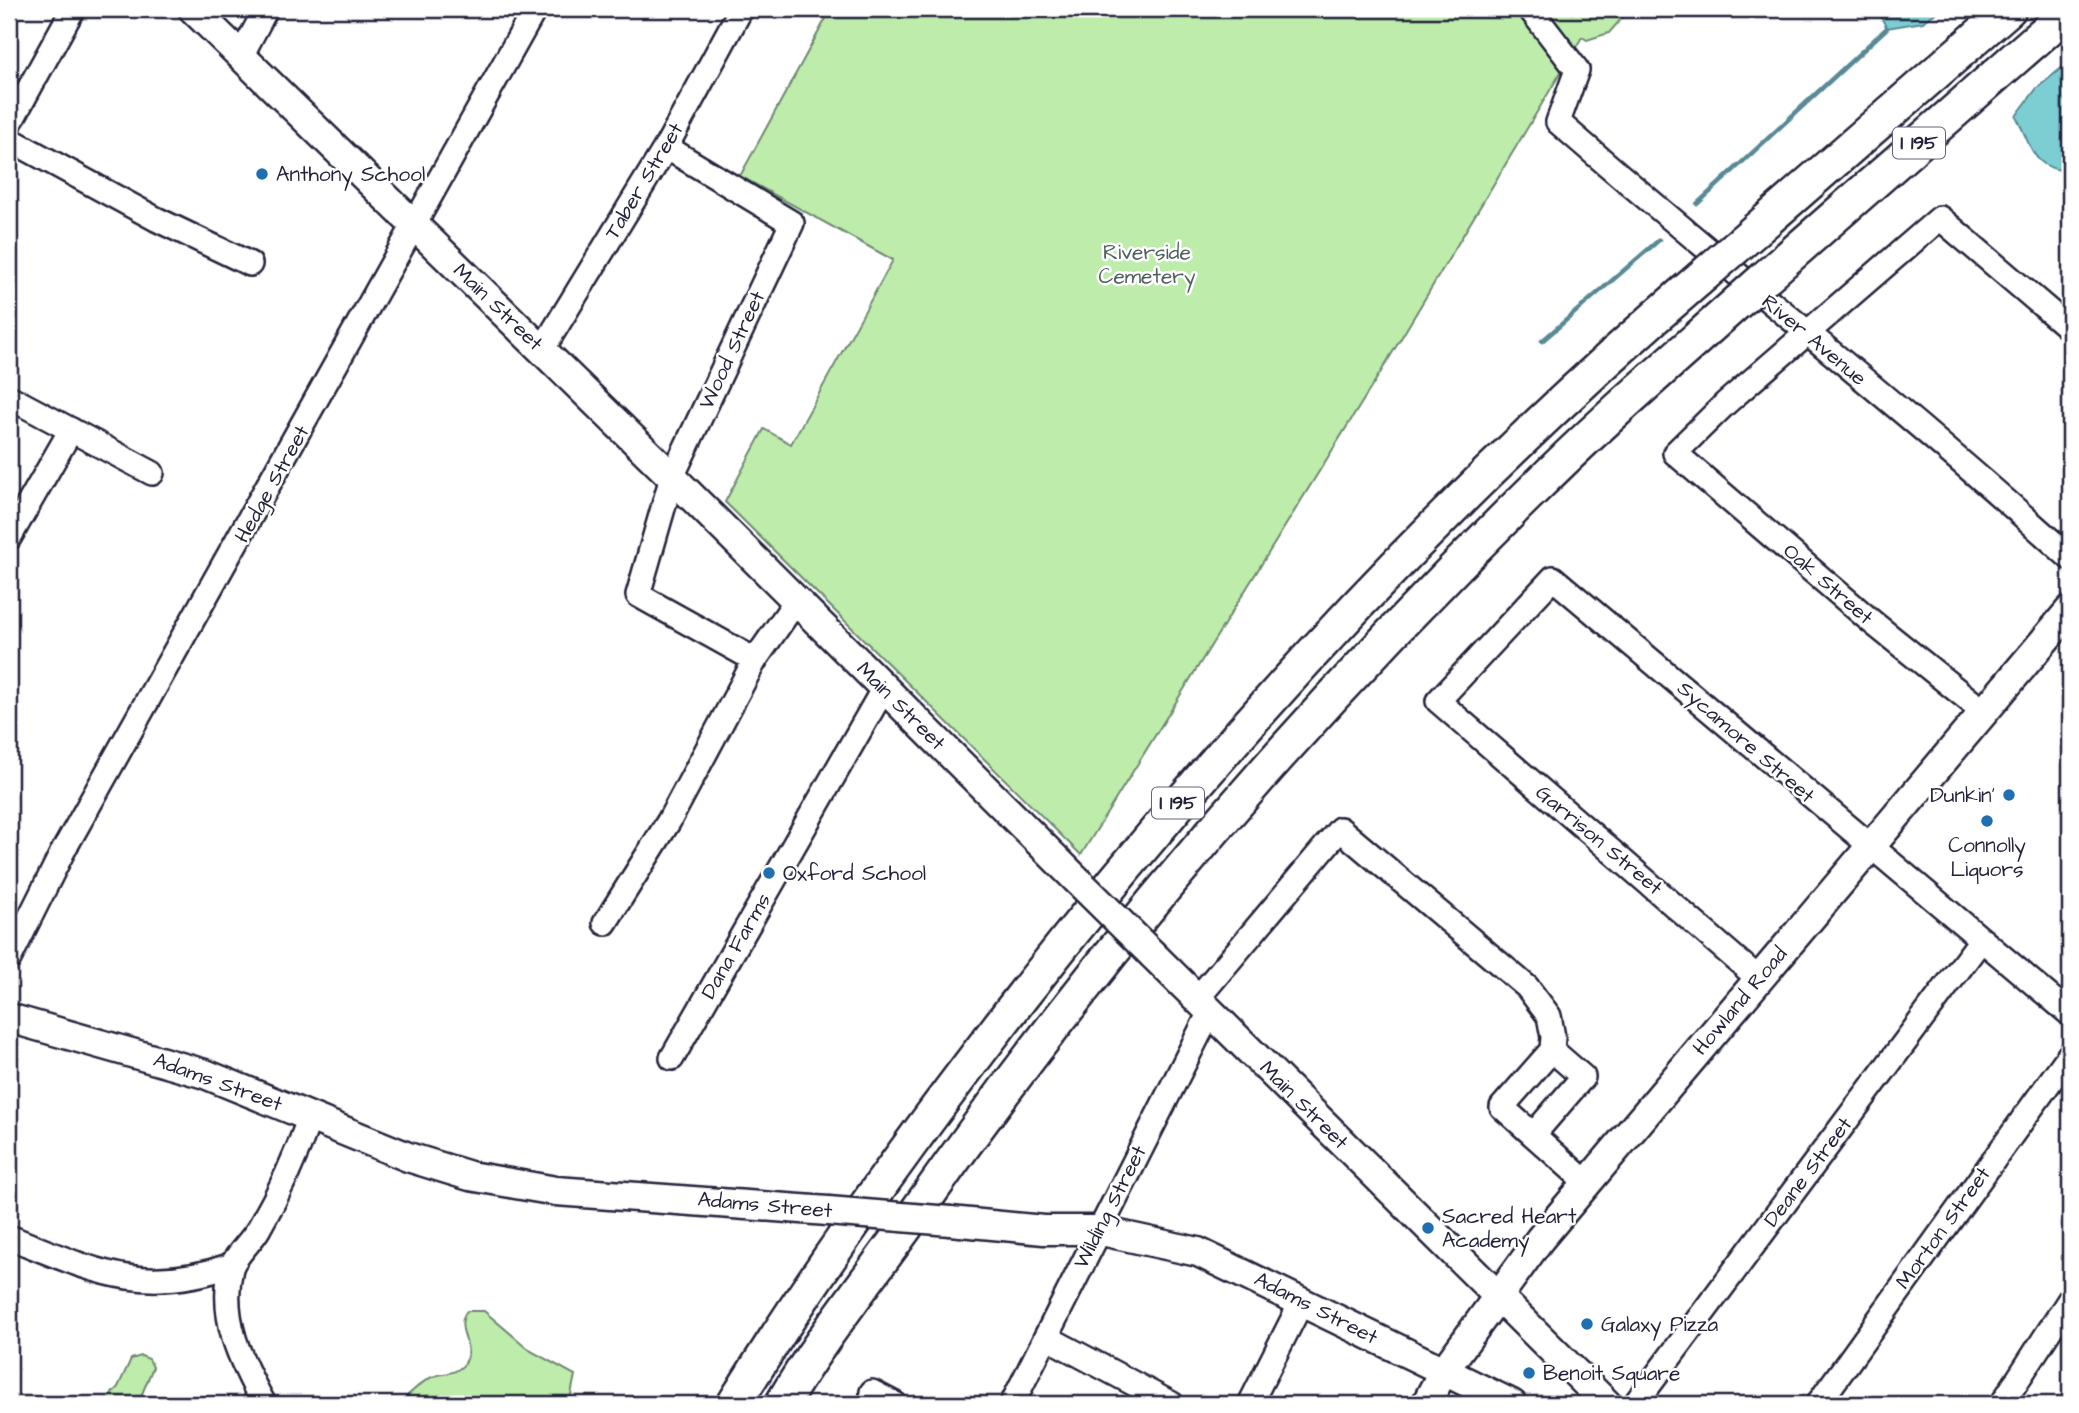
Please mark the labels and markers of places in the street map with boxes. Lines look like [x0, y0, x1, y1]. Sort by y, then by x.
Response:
place label: Anthony School [276, 160, 425, 191]
marker: Anthony School [254, 166, 270, 182]
place label: Dunkin' [1930, 781, 1995, 810]
marker: Dunkin' [2001, 787, 2017, 803]
marker: Connolly Liquors [1979, 813, 1995, 829]
place label: Connolly Liquors [1948, 831, 2026, 884]
place label: Oxford School [783, 859, 926, 888]
marker: Oxford School [761, 865, 777, 881]
place label: Sacred Heart Academy [1442, 1202, 1577, 1257]
marker: Sacred Heart Academy [1420, 1220, 1436, 1236]
place label: Galaxy Pizza [1601, 1310, 1718, 1341]
marker: Galaxy Pizza [1579, 1316, 1595, 1332]
place label: Benoit Square [1543, 1359, 1680, 1388]
marker: Benoit Square [1521, 1365, 1537, 1381]

